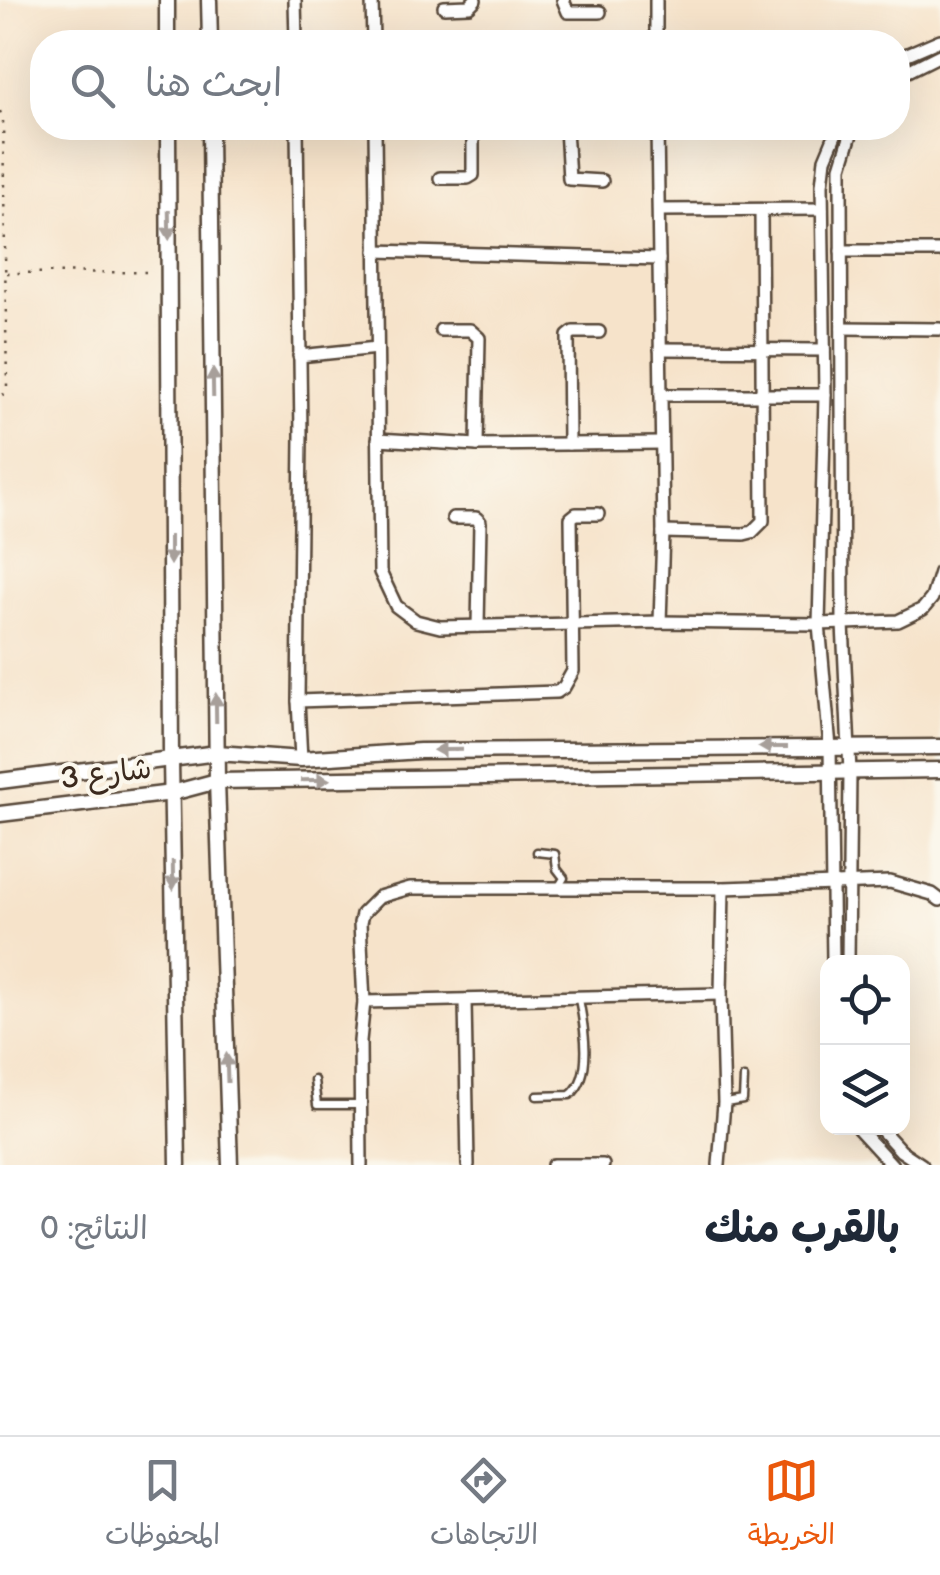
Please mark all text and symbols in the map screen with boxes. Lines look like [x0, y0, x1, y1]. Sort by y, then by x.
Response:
search box [30, 30, 910, 140]
icon: search [65, 58, 120, 113]
text: ابحث هنا [145, 62, 282, 107]
one-way arrow [162, 209, 178, 241]
one-way arrow [205, 366, 221, 398]
one-way arrow [162, 534, 178, 566]
one-way arrow [208, 691, 224, 723]
one-way arrow [756, 739, 788, 755]
one-way arrow [431, 742, 463, 758]
street label: شارع 3 [59, 751, 154, 799]
one-way arrow [299, 772, 331, 788]
one-way arrow [165, 859, 181, 891]
map controls [820, 955, 910, 1135]
button: locate [820, 955, 910, 1045]
button: layers [820, 1045, 910, 1135]
one-way arrow [219, 1051, 235, 1083]
text: بالقرب منك [704, 1204, 900, 1255]
text: النتائج: 0 [40, 1210, 148, 1249]
tab: المحفوظات [105, 1453, 220, 1559]
tab: الاتجاهات [430, 1453, 538, 1559]
tab: الخريطة [748, 1453, 835, 1559]

